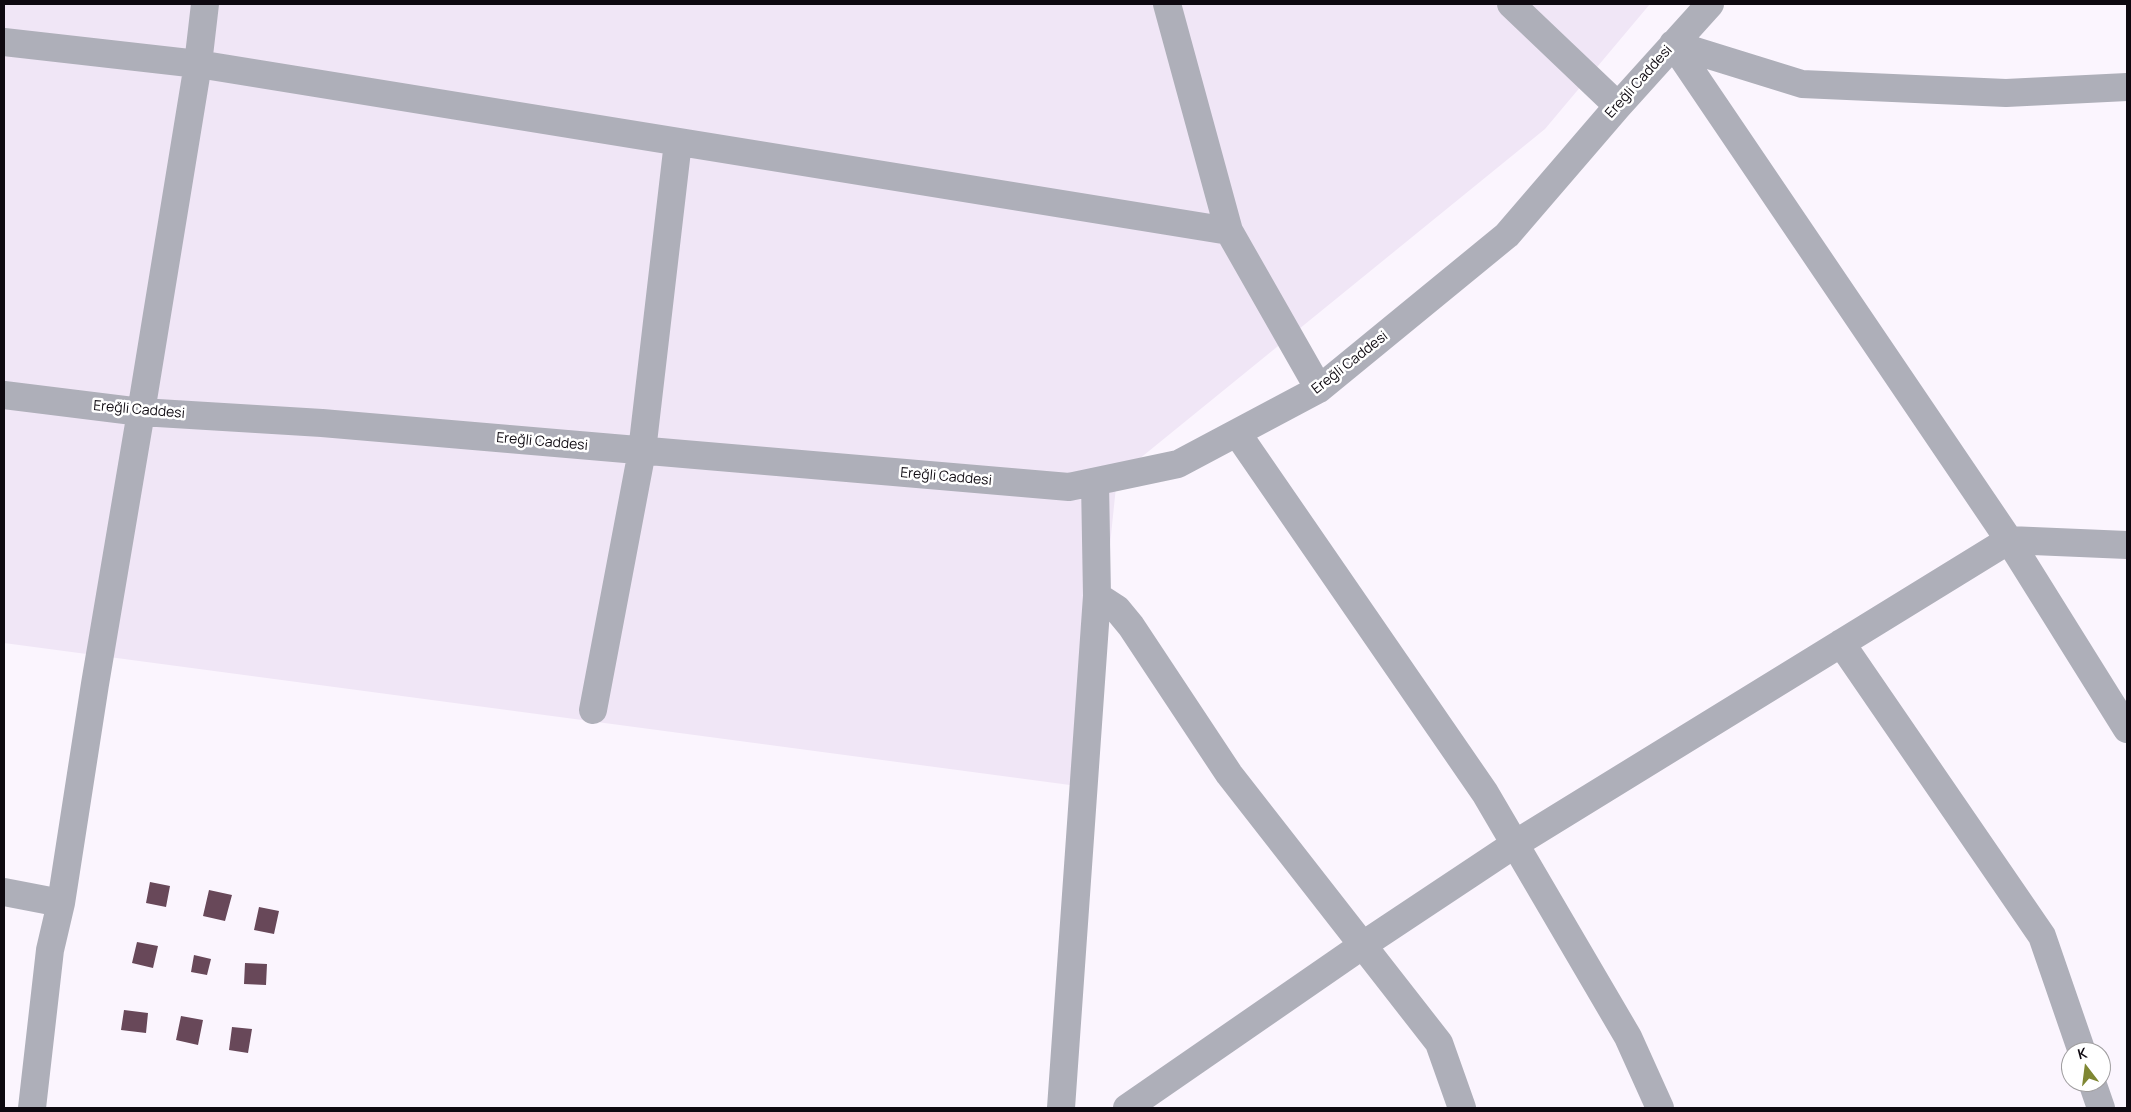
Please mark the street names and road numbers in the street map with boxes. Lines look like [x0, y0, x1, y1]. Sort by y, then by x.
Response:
street label: Ereğli Caddesi [1602, 42, 1676, 122]
street label: Ereğli Caddesi [1309, 328, 1391, 398]
street label: Ereğli Caddesi [93, 398, 185, 422]
street label: Ereğli Caddesi [496, 430, 588, 454]
street label: Ereğli Caddesi [900, 465, 992, 489]

